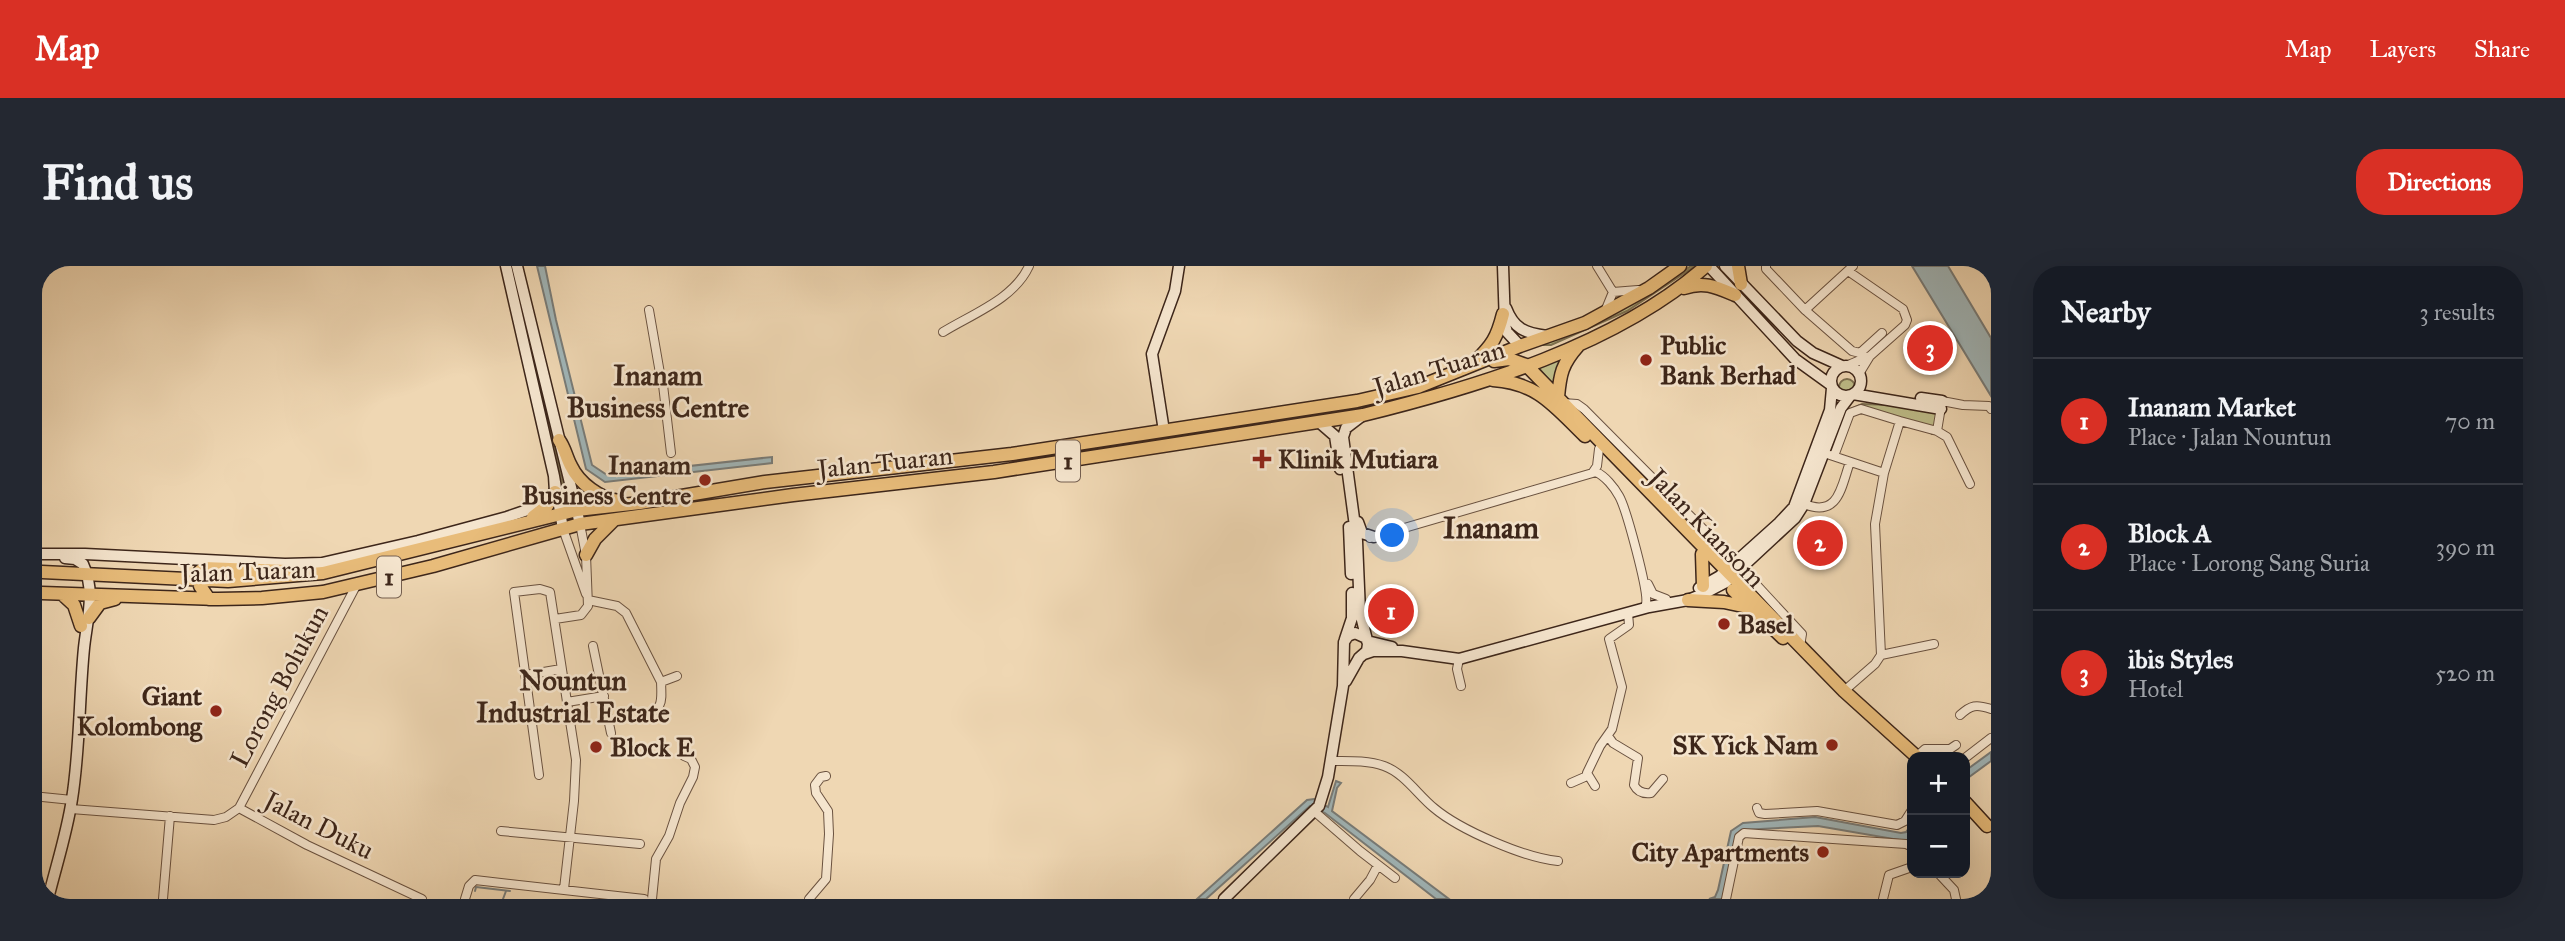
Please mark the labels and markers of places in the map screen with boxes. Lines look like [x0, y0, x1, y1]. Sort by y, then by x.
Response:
pin: 3 [1907, 322, 1953, 374]
place label: Public Bank Berhad [1660, 329, 1797, 391]
marker: Public Bank Berhad [1638, 352, 1654, 368]
place label: Klinik Mutiara [1278, 443, 1439, 475]
place label: Inanam Business Centre [522, 449, 691, 511]
marker: Klinik Mutiara [1252, 449, 1272, 469]
marker: Inanam Business Centre [697, 472, 713, 488]
pin: 2 [1797, 517, 1843, 569]
pin: 1 [1368, 585, 1414, 637]
place label: Basel [1738, 608, 1794, 640]
marker: Basel [1716, 616, 1732, 632]
place label: Giant Kolombong [77, 680, 203, 743]
marker: Giant Kolombong [208, 703, 224, 719]
place label: SK Yick Nam [1673, 729, 1818, 761]
place label: Block E [610, 731, 695, 763]
marker: SK Yick Nam [1824, 737, 1840, 753]
marker: Block E [588, 739, 604, 755]
place label: City Apartments [1632, 836, 1810, 868]
marker: City Apartments [1815, 844, 1831, 860]

